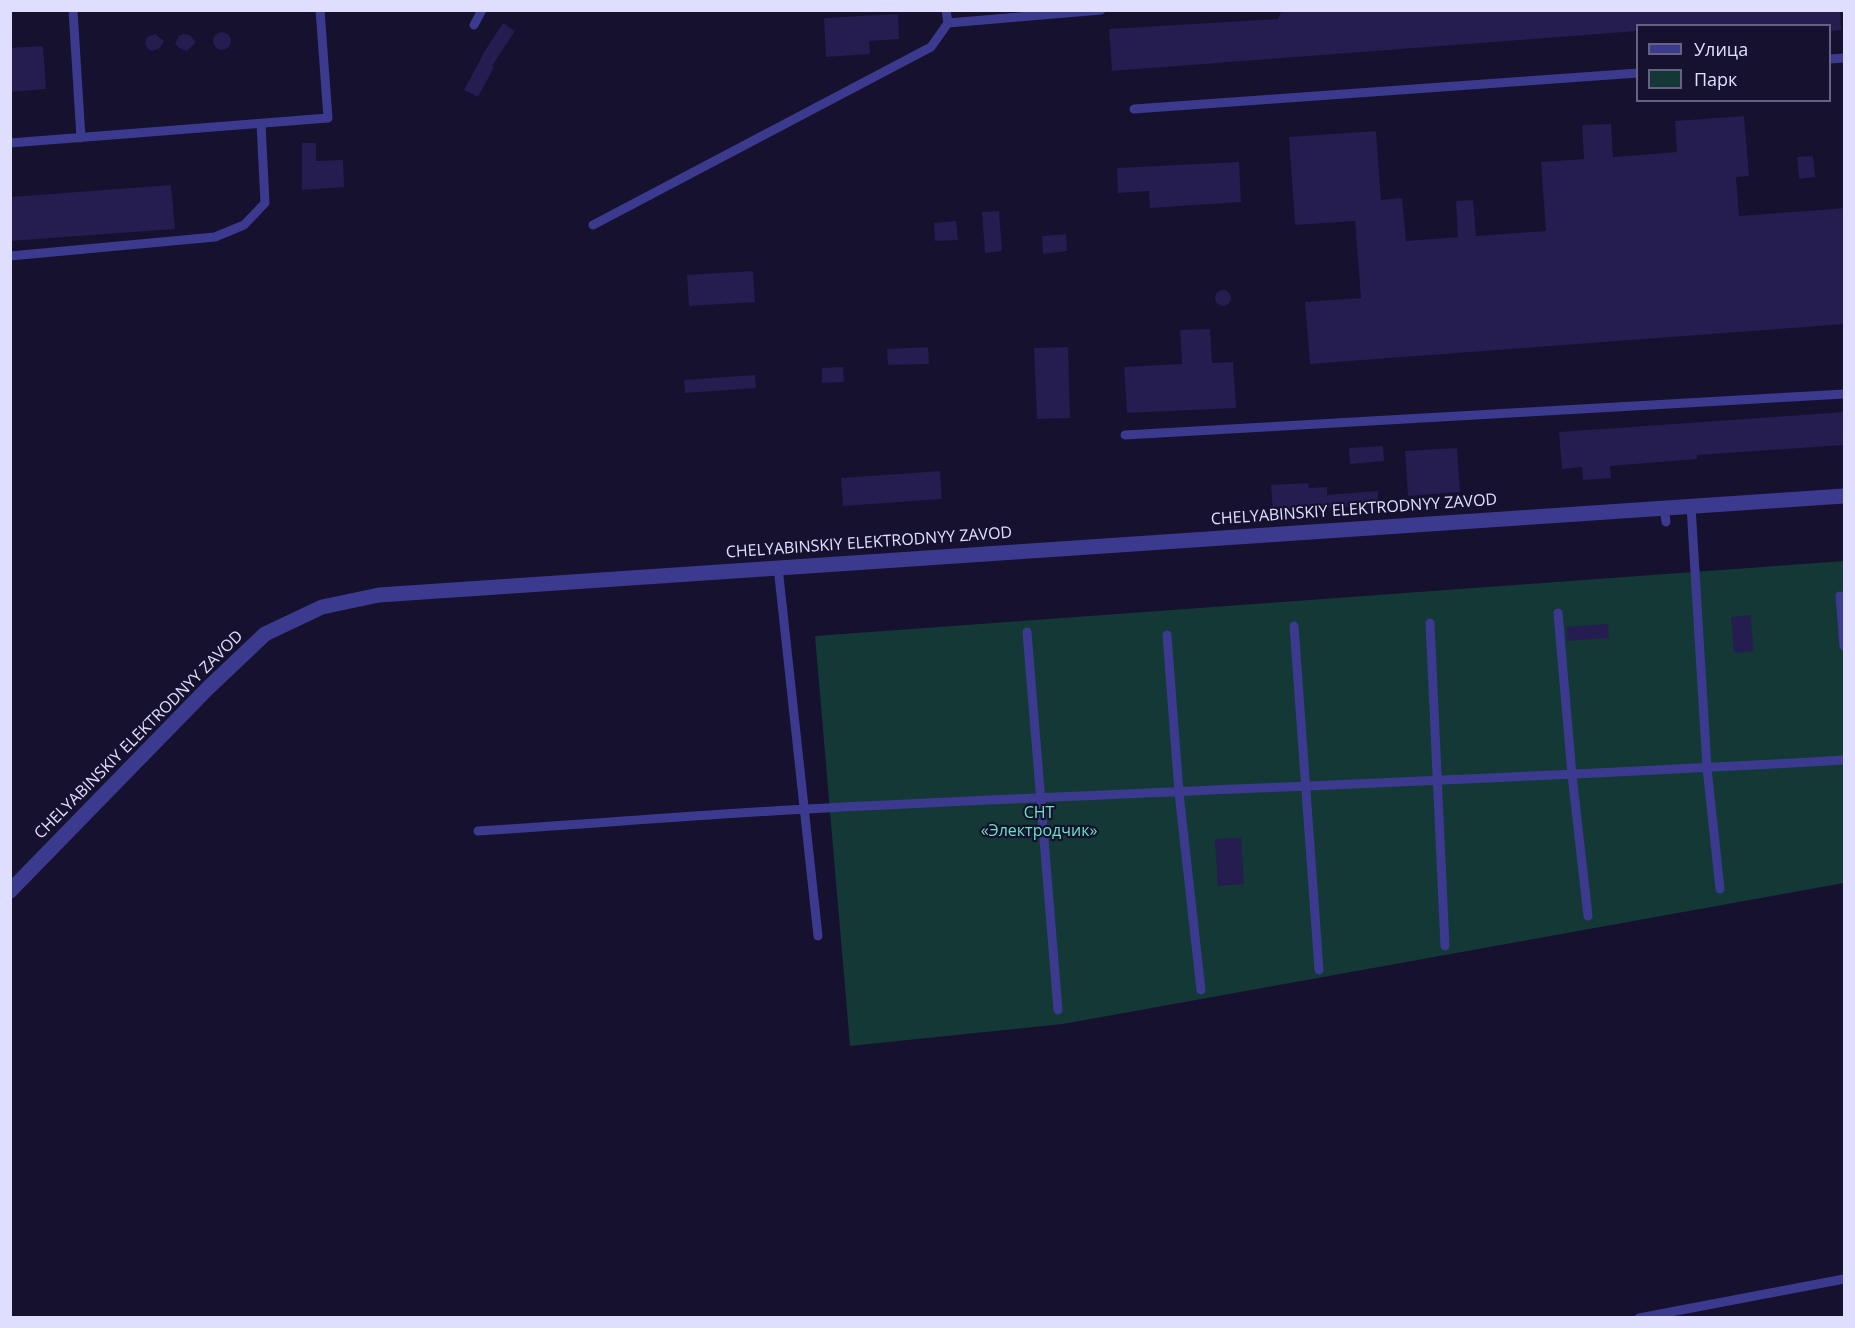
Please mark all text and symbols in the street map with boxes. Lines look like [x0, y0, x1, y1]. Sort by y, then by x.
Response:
legend [1636, 24, 1831, 102]
text: Улица [1694, 37, 1748, 61]
text: Парк [1694, 67, 1737, 91]
street label: CHELYABINSKIY ELEKTRODNYY ZAVOD [1210, 490, 1498, 530]
street label: CHELYABINSKIY ELEKTRODNYY ZAVOD [725, 523, 1013, 563]
street label: CHELYABINSKIY ELEKTRODNYY ZAVOD [31, 627, 247, 843]
park label: СНТ «Электродчик» [981, 803, 1097, 841]

